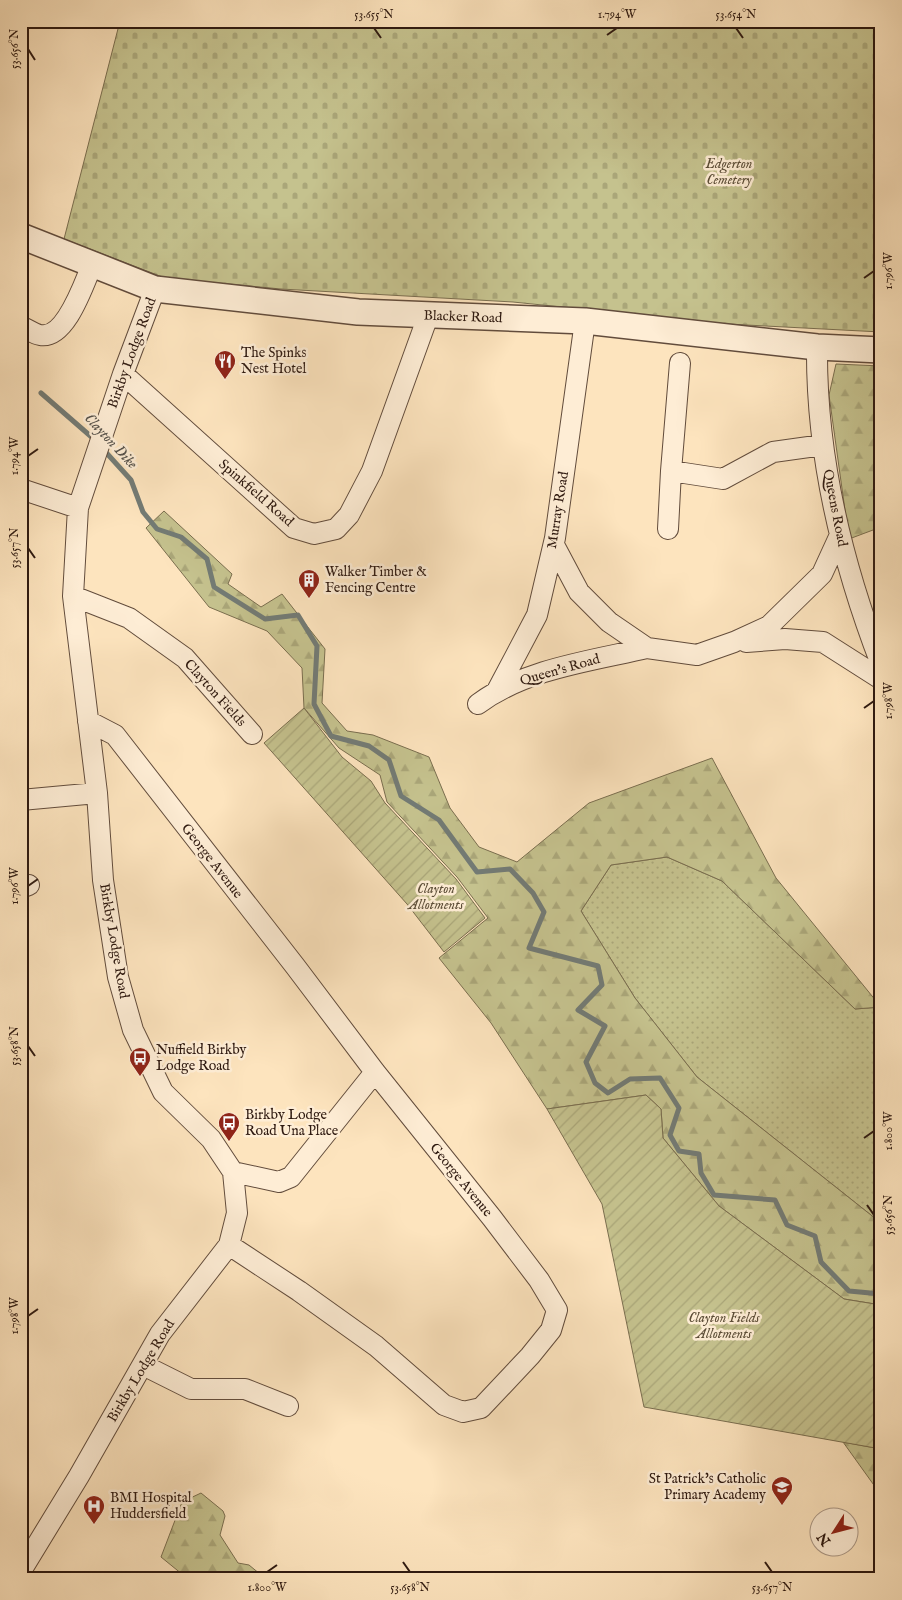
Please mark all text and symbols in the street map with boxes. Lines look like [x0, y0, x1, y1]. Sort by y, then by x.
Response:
text: 53.655°N [354, 7, 394, 22]
text: 1.794°W [598, 7, 637, 22]
text: 53.654°N [716, 7, 757, 22]
text: 53.656°N [7, 28, 22, 69]
park label: Edgerton Cemetery [705, 155, 752, 189]
text: 1.796°W [881, 252, 896, 290]
street label: Birkby Lodge Road [104, 295, 161, 411]
street label: Blacker Road [423, 307, 503, 327]
place label: The Spinks Nest Hotel [241, 344, 307, 378]
restaurant icon: The Spinks Nest Hotel [213, 349, 237, 380]
water label: Clayton Dike [80, 409, 142, 473]
text: 1.794°W [7, 436, 22, 475]
street label: Spinkfield Road [215, 455, 298, 531]
street label: Queens Road [819, 468, 851, 549]
street label: Murray Road [543, 470, 573, 550]
text: 53.657°N [7, 527, 22, 568]
place label: Walker Timber & Fencing Centre [325, 563, 427, 597]
building icon: Walker Timber & Fencing Centre [297, 568, 321, 599]
street label: Queen's Road [518, 650, 603, 690]
street label: Clayton Fields [180, 656, 250, 731]
text: 1.798°W [881, 682, 896, 720]
street label: George Avenue [177, 820, 247, 902]
text: 1.796°W [7, 867, 22, 905]
park label: Clayton Allotments [406, 880, 465, 914]
street label: Birkby Lodge Road [95, 882, 133, 1001]
text: 53.658°N [7, 1026, 22, 1066]
place label: Nuffield Birkby Lodge Road [156, 1041, 247, 1075]
bus stop icon: Nuffield Birkby Lodge Road [128, 1046, 152, 1077]
place label: Birkby Lodge Road Una Place [245, 1106, 339, 1140]
bus stop icon: Birkby Lodge Road Una Place [217, 1111, 241, 1142]
text: 1.800°W [881, 1111, 896, 1150]
street label: George Avenue [426, 1139, 497, 1221]
text: 53.656°N [881, 1194, 896, 1235]
text: 1.798°W [7, 1297, 22, 1335]
park label: Clayton Fields Allotments [688, 1309, 761, 1343]
street label: Birkby Lodge Road [103, 1316, 179, 1426]
place label: St Patrick's Catholic Primary Academy [649, 1470, 766, 1504]
school or university icon: St Patrick's Catholic Primary Academy [770, 1475, 794, 1506]
place label: BMI Hospital Huddersfield [110, 1489, 192, 1523]
hospital icon: BMI Hospital Huddersfield [82, 1494, 106, 1525]
north arrow [810, 1508, 860, 1558]
text: N [813, 1529, 836, 1550]
text: 1.800°W [248, 1580, 287, 1595]
text: 53.658°N [390, 1580, 430, 1595]
text: 53.657°N [752, 1580, 793, 1595]

